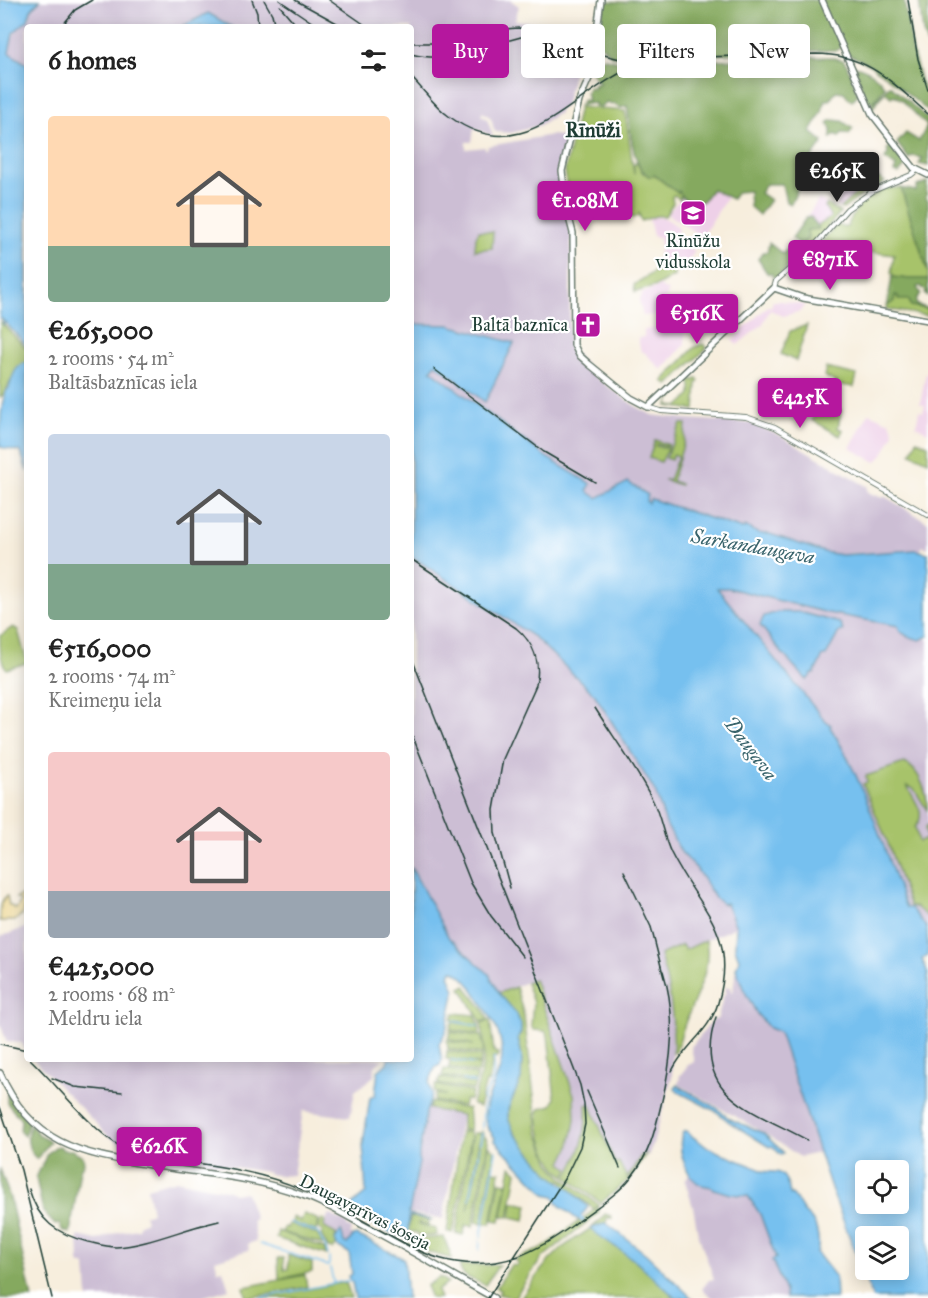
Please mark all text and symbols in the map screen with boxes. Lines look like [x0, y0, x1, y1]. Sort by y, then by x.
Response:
chip: Buy [432, 24, 509, 78]
chip: Rent [521, 24, 605, 78]
chip: Filters [617, 24, 716, 78]
chip: New [728, 24, 810, 78]
text: 6 homes [48, 44, 137, 76]
icon: filters [357, 44, 390, 77]
district label: Rīnūži [565, 118, 621, 142]
pin: €265K [795, 152, 879, 203]
icon: home [165, 155, 273, 263]
text: €265K [809, 159, 865, 183]
pin: €1.08M [536, 181, 634, 232]
text: €1.08M [551, 188, 619, 212]
school or university icon: Rīnūžu vidusskola [678, 198, 708, 228]
place label: Rīnūžu vidusskola [654, 230, 731, 273]
pin: €871K [788, 240, 872, 291]
text: €871K [802, 247, 858, 271]
pin: €516K [655, 294, 739, 345]
text: €516K [670, 301, 724, 325]
church icon: Baltā baznīca [573, 310, 603, 340]
text: €265,000 [48, 314, 153, 346]
place label: Baltā baznīca [471, 314, 568, 336]
text: 2 rooms · 54 m² [48, 346, 174, 370]
text: Baltāsbaznīcas iela [48, 370, 198, 394]
pin: €425K [758, 378, 842, 429]
text: €425K [772, 385, 828, 409]
icon: home [165, 473, 273, 581]
water label: Sarkandaugava [688, 523, 817, 569]
text: €516,000 [48, 632, 152, 664]
text: 2 rooms · 74 m² [48, 664, 175, 688]
text: Kreimeņu iela [48, 688, 162, 712]
water label: Daugava [719, 711, 783, 785]
icon: home [165, 791, 273, 899]
text: €425,000 [48, 950, 154, 982]
text: 2 rooms · 68 m² [48, 982, 175, 1006]
text: Meldru iela [48, 1006, 142, 1030]
pin: €626K [117, 1127, 201, 1178]
text: €626K [131, 1134, 187, 1158]
map controls [855, 1160, 909, 1280]
button: locate [855, 1160, 909, 1214]
street label: Daugavgrīvas šoseja [295, 1169, 435, 1256]
button: layers [855, 1226, 909, 1280]

